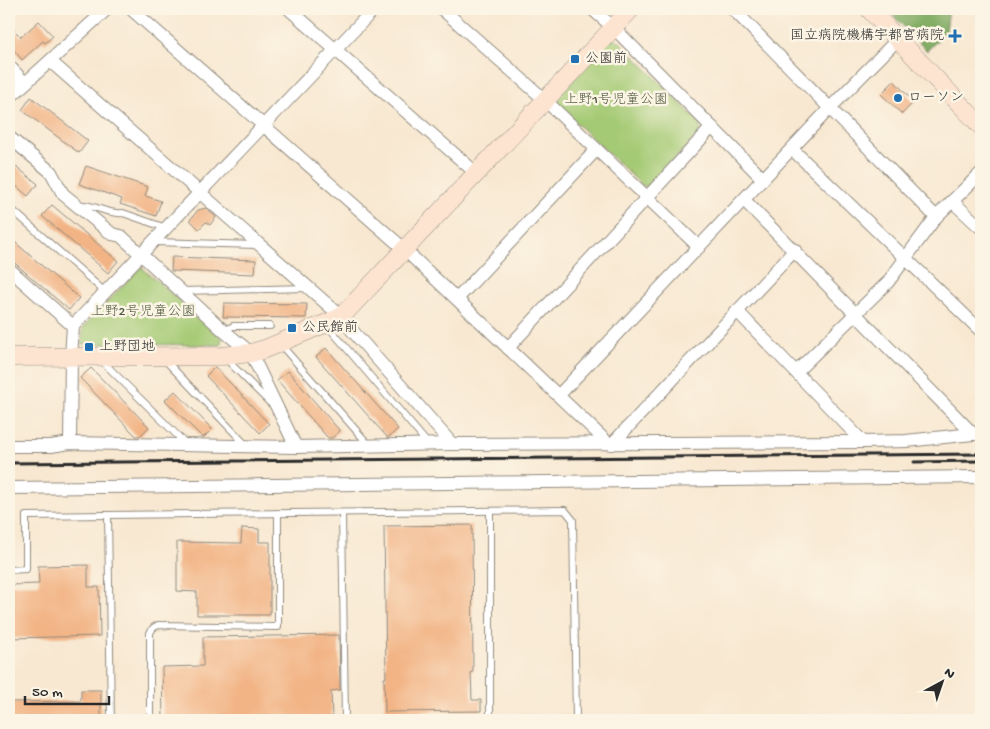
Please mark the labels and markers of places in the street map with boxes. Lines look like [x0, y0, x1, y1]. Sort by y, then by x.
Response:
place label: 国立病院機構宇都宮病院 [790, 28, 944, 45]
marker: 国立病院機構宇都宮病院 [948, 29, 962, 43]
place label: 公園前 [585, 51, 627, 68]
marker: 公園前 [569, 53, 581, 65]
place label: ローソン [908, 90, 964, 107]
marker: ローソン [892, 92, 904, 104]
place label: 公民館前 [302, 320, 358, 337]
marker: 公民館前 [286, 322, 298, 334]
place label: 上野団地 [99, 339, 155, 356]
marker: 上野団地 [83, 341, 95, 353]

